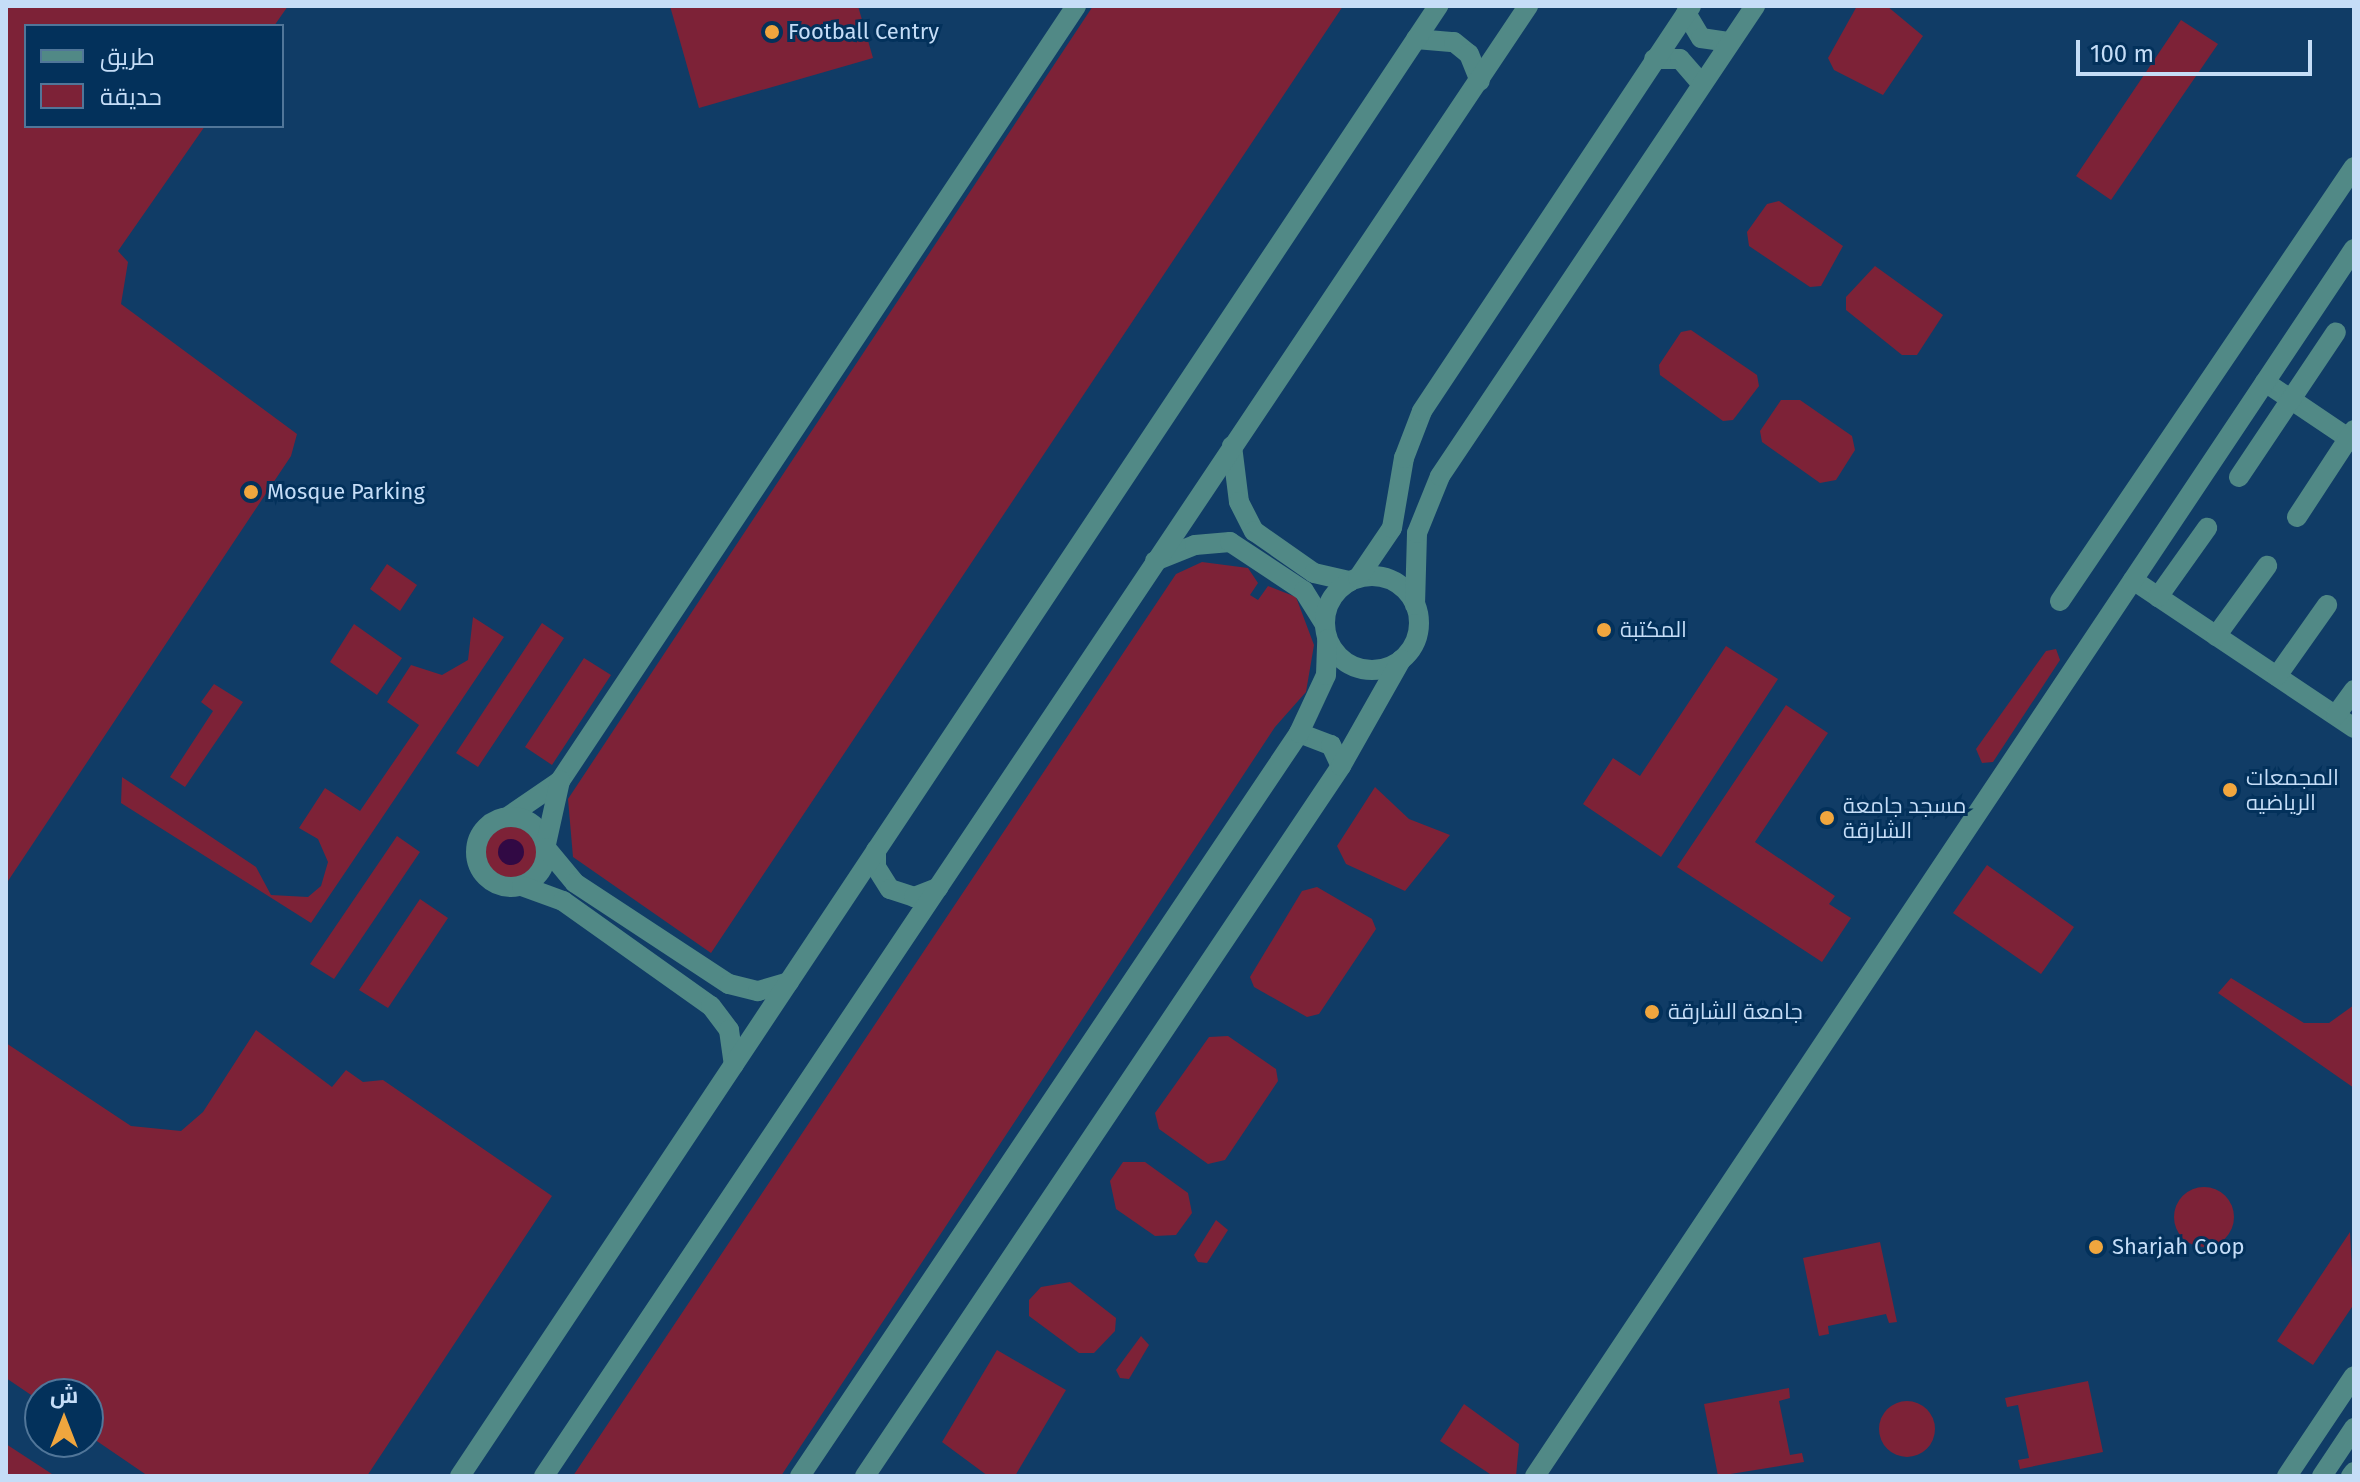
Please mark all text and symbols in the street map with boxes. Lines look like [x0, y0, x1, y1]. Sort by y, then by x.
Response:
place label: Football Centry [788, 19, 939, 45]
marker: Football Centry [763, 23, 781, 41]
legend [24, 24, 284, 128]
scale bar [2080, 24, 2316, 74]
text: 100 m [2090, 40, 2154, 68]
text: طريق [100, 43, 155, 71]
text: حديقة [100, 83, 162, 111]
place label: Mosque Parking [267, 479, 425, 505]
marker: Mosque Parking [242, 483, 260, 501]
place label: المكتبة [1620, 617, 1687, 643]
marker: المكتبة [1595, 621, 1613, 639]
place label: المجمعات الرياضيه [2246, 764, 2339, 816]
marker: المجمعات الرياضيه [2221, 781, 2239, 799]
place label: مسجد جامعة الشارقة [1843, 792, 1966, 844]
marker: مسجد جامعة الشارقة [1818, 809, 1836, 827]
place label: جامعة الشارقة [1668, 999, 1803, 1025]
marker: جامعة الشارقة [1643, 1003, 1661, 1021]
place label: Sharjah Coop [2112, 1234, 2245, 1260]
marker: Sharjah Coop [2087, 1238, 2105, 1256]
north arrow [24, 1378, 104, 1458]
text: ش [50, 1382, 78, 1409]

